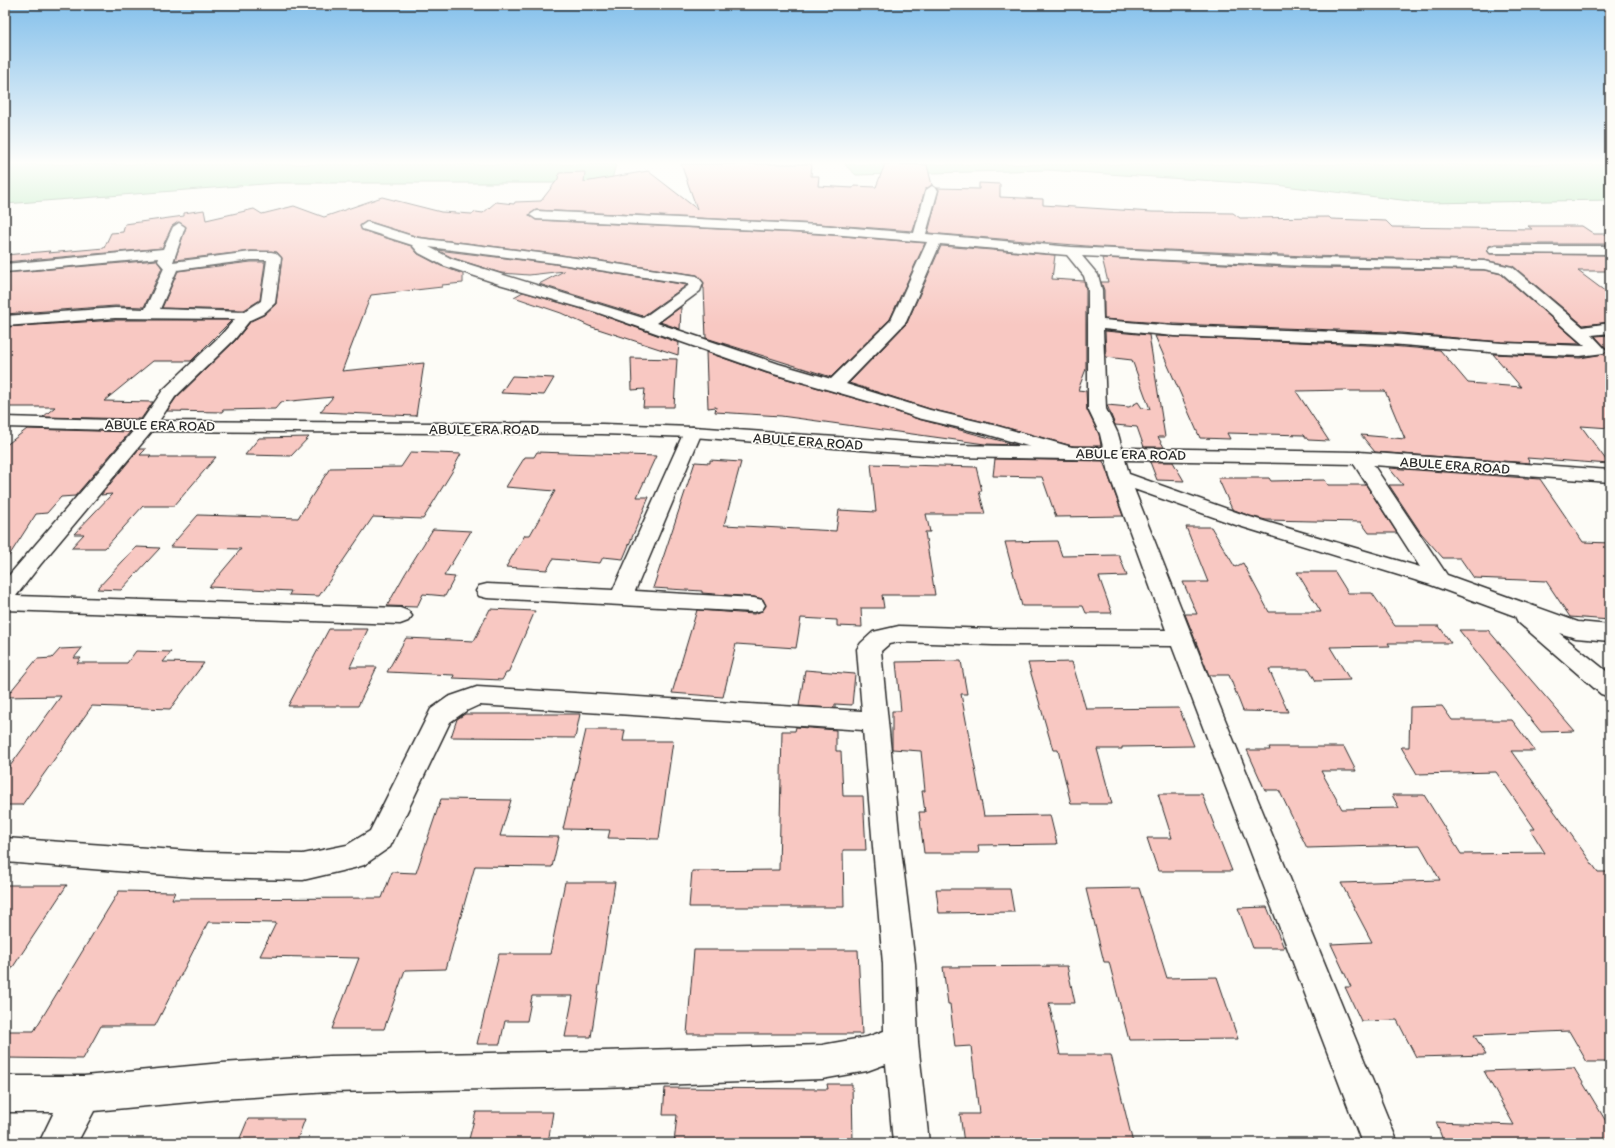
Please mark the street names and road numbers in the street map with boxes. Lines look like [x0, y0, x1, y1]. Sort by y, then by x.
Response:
street label: ABULE ERA ROAD [105, 416, 215, 435]
street label: ABULE ERA ROAD [429, 421, 539, 438]
street label: ABULE ERA ROAD [752, 429, 864, 454]
street label: ABULE ERA ROAD [1076, 445, 1186, 464]
street label: ABULE ERA ROAD [1399, 453, 1511, 478]

